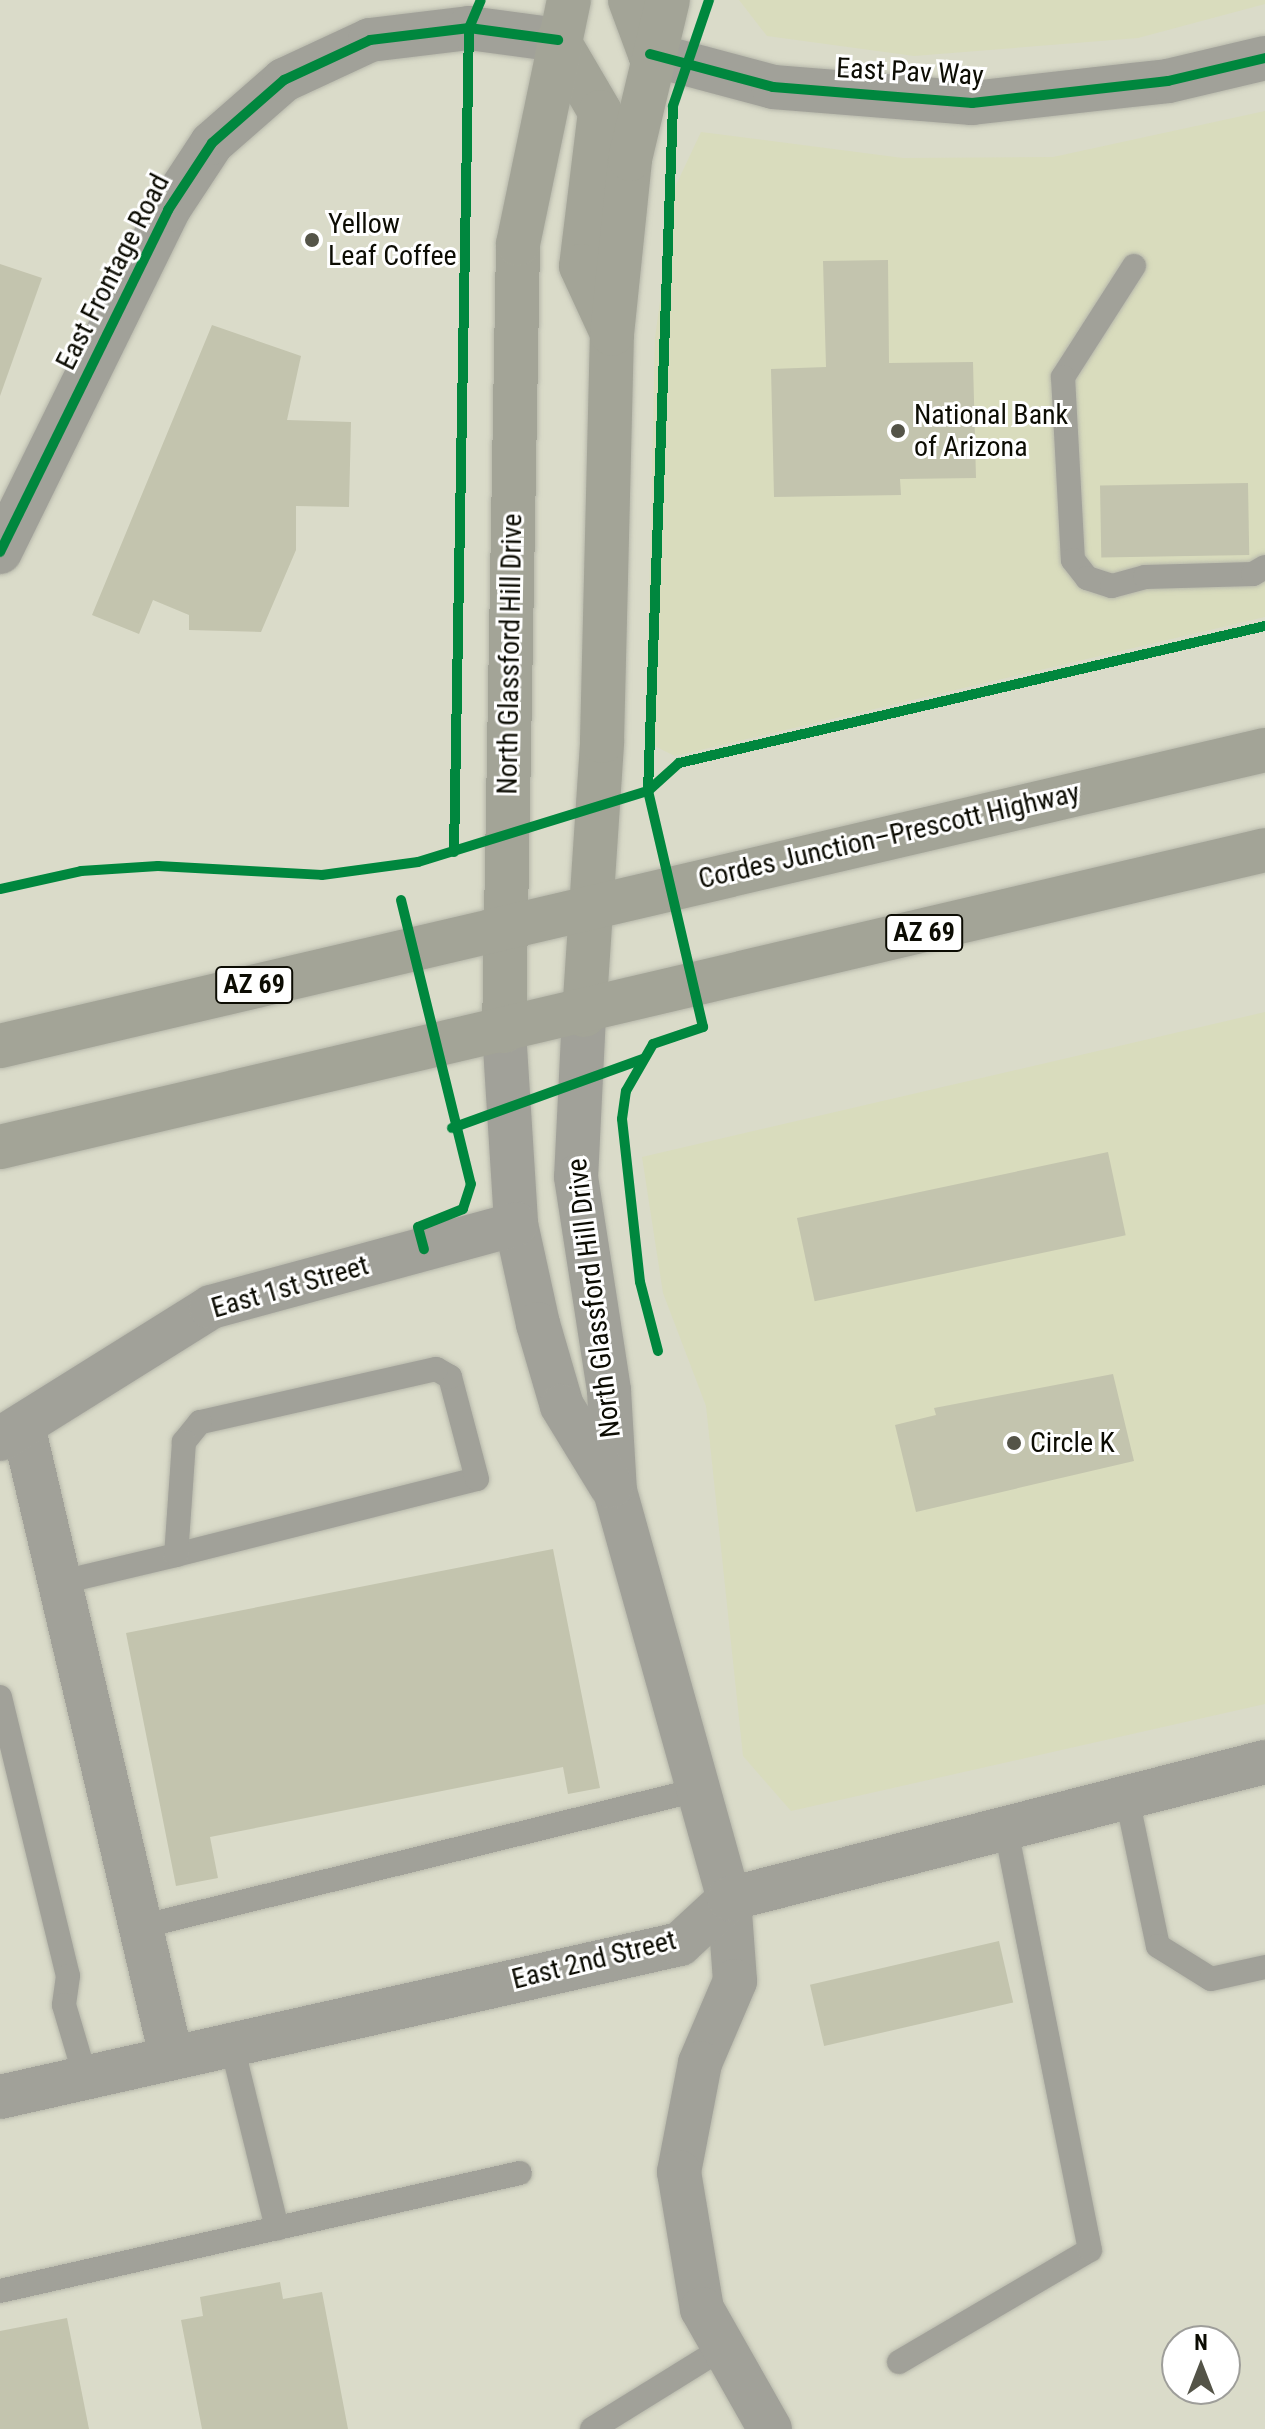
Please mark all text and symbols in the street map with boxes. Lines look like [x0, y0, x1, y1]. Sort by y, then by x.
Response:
street label: East Pav Way [835, 51, 985, 93]
street label: East Frontage Road [49, 169, 177, 375]
place label: Yellow Leaf Coffee [328, 207, 457, 273]
marker: Yellow Leaf Coffee [303, 231, 321, 249]
place label: National Bank of Arizona [914, 398, 1068, 464]
marker: National Bank of Arizona [889, 422, 907, 440]
street label: North Glassford Hill Drive [491, 513, 529, 795]
street label: Cordes Junction–Prescott Highway [695, 776, 1083, 896]
road number: AZ 69 [884, 911, 964, 955]
road number: AZ 69 [214, 963, 294, 1007]
street label: North Glassford Hill Drive [560, 1156, 628, 1440]
street label: East 1st Street [208, 1249, 372, 1325]
place label: Circle K [1030, 1426, 1115, 1460]
marker: Circle K [1005, 1434, 1023, 1452]
street label: East 2nd Street [508, 1923, 680, 1997]
north arrow [1161, 2325, 1241, 2405]
text: N [1194, 2330, 1208, 2355]

